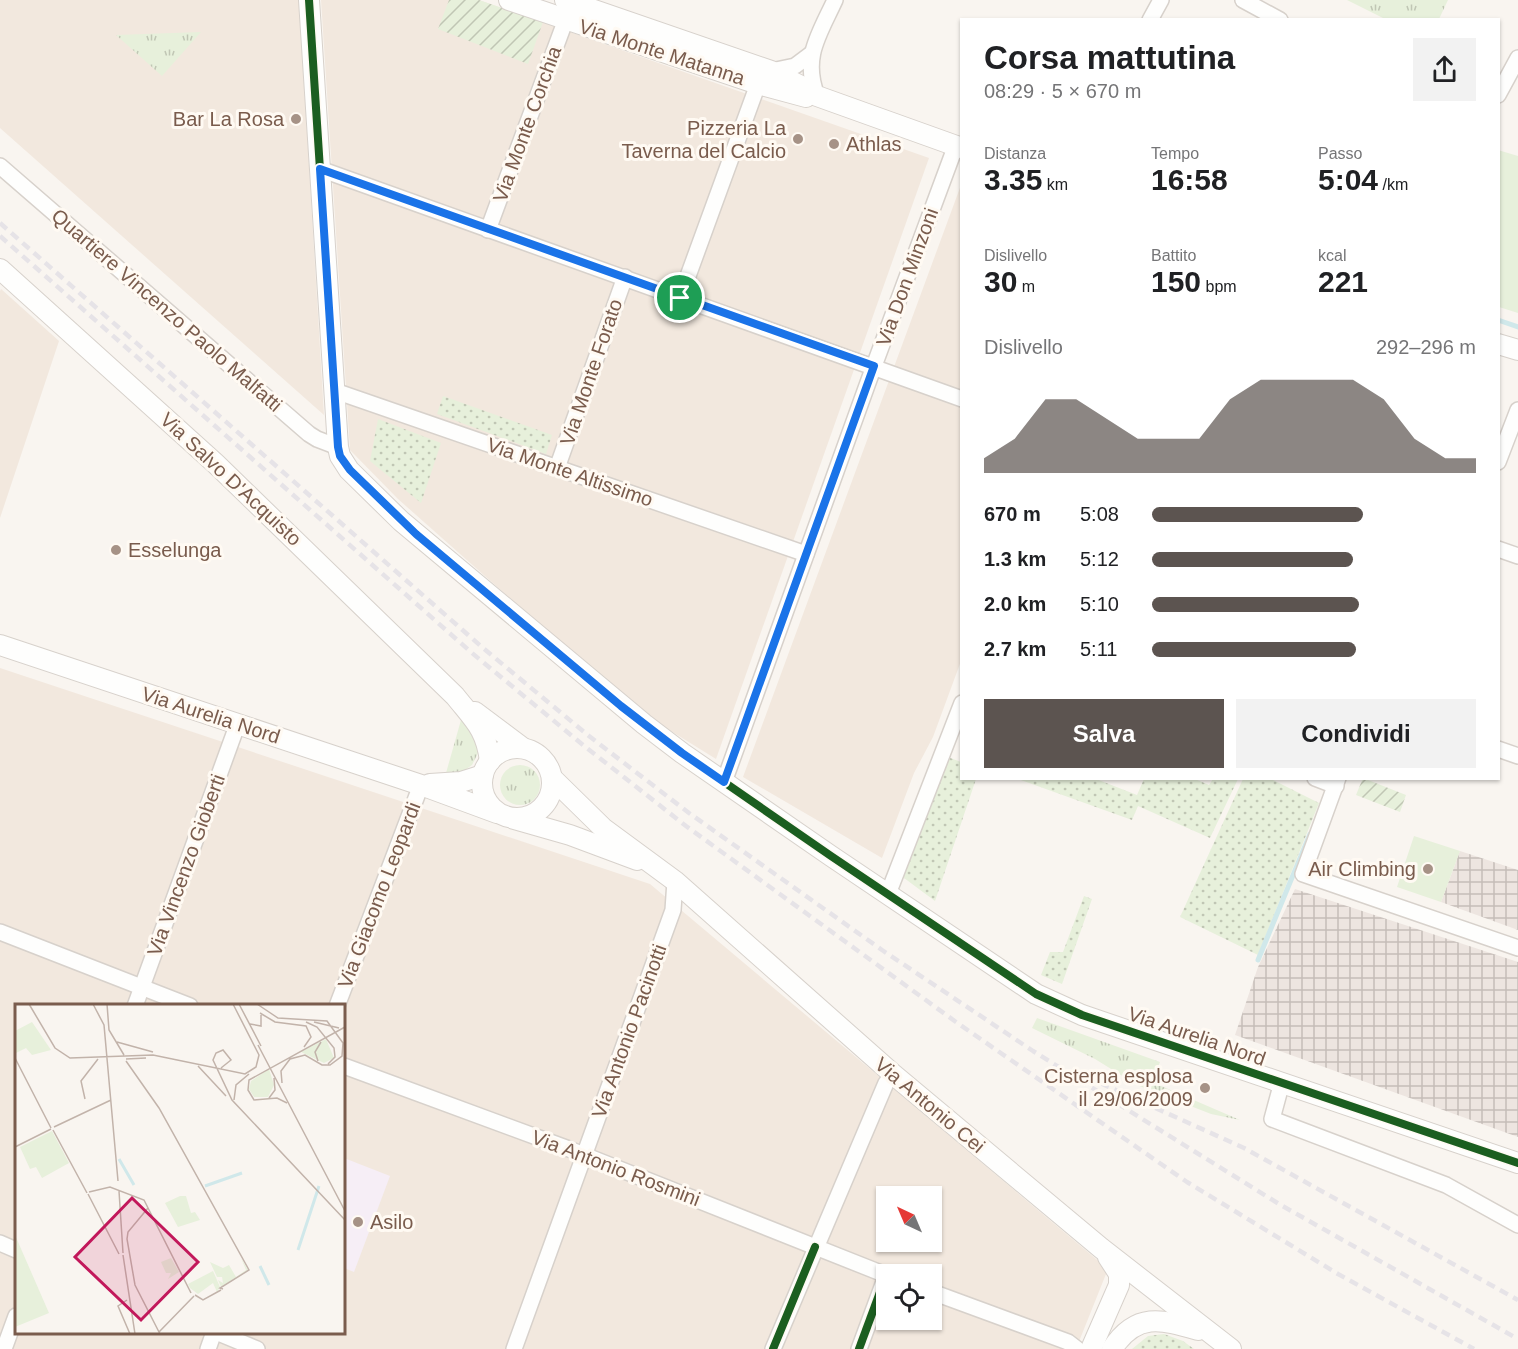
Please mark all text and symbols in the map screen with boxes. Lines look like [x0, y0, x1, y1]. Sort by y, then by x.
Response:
street label: Via Monte Matanna [576, 15, 749, 89]
button: share [1413, 38, 1476, 101]
text: Corsa mattutina [984, 39, 1235, 76]
street label: Via Monte Corchia [489, 42, 566, 205]
text: 08:29 · 5 × 670 m [984, 80, 1141, 102]
place label: Bar La Rosa [173, 108, 285, 130]
marker: Bar La Rosa [289, 112, 303, 126]
place label: Pizzeria La Taverna del Calcio [621, 117, 787, 162]
marker: Pizzeria La Taverna del Calcio [791, 132, 805, 146]
place label: Athlas [846, 133, 902, 155]
marker: Athlas [827, 137, 841, 151]
text: Distanza [984, 145, 1046, 162]
text: Tempo [1151, 145, 1199, 162]
text: Passo [1318, 145, 1362, 162]
text: 3.35 [984, 163, 1042, 196]
text: 16:58 [1151, 163, 1228, 196]
text: 5:04 [1318, 163, 1378, 196]
text: km [1042, 176, 1068, 193]
text: /km [1378, 176, 1408, 193]
street label: Quartiere Vincenzo Paolo Malfatti [47, 204, 287, 416]
street label: Via Don Minzoni [872, 205, 942, 349]
text: Dislivello [984, 247, 1047, 264]
text: Battito [1151, 247, 1196, 264]
text: kcal [1318, 247, 1346, 264]
text: 30 [984, 265, 1017, 298]
text: 150 [1151, 265, 1201, 298]
text: 221 [1318, 265, 1368, 298]
pin [654, 272, 705, 323]
text: m [1017, 278, 1035, 295]
text: bpm [1201, 278, 1237, 295]
icon: arrive [663, 281, 696, 314]
street label: Via Monte Forato [556, 296, 626, 448]
text: Dislivello [984, 336, 1063, 358]
text: 292–296 m [1376, 336, 1476, 358]
street label: Via Salvo D'Acquisto [156, 408, 306, 550]
street label: Via Monte Altissimo [484, 433, 656, 511]
text: 670 m [984, 503, 1041, 525]
text: 5:08 [1080, 503, 1119, 525]
place label: Esselunga [128, 539, 222, 561]
marker: Esselunga [109, 543, 123, 557]
text: 1.3 km [984, 548, 1046, 570]
text: 5:12 [1080, 548, 1119, 570]
text: 2.0 km [984, 593, 1046, 615]
text: 5:10 [1080, 593, 1119, 615]
text: 2.7 km [984, 638, 1046, 660]
text: 5:11 [1080, 638, 1117, 660]
street label: Via Aurelia Nord [139, 682, 283, 748]
button: Salva [984, 699, 1224, 768]
button: Condividi [1236, 699, 1476, 768]
street label: Via Vincenzo Gioberti [143, 771, 229, 959]
street label: Via Giacomo Leopardi [333, 799, 425, 991]
place label: Air Climbing [1308, 858, 1416, 880]
marker: Air Climbing [1421, 862, 1435, 876]
street label: Via Antonio Pacinotti [587, 941, 671, 1121]
street label: Via Aurelia Nord [1125, 1002, 1269, 1070]
inset map [15, 1004, 345, 1334]
street label: Via Antonio Cei [871, 1053, 989, 1157]
place label: Cisterna esplosa il 29/06/2009 [1044, 1065, 1194, 1110]
marker: Cisterna esplosa il 29/06/2009 [1198, 1081, 1212, 1095]
street label: Via Antonio Rosmini [529, 1126, 703, 1210]
north arrow [876, 1186, 942, 1252]
map controls [876, 1186, 942, 1330]
place label: Asilo [370, 1211, 413, 1233]
marker: Asilo [351, 1215, 365, 1229]
button: locate [876, 1264, 942, 1330]

